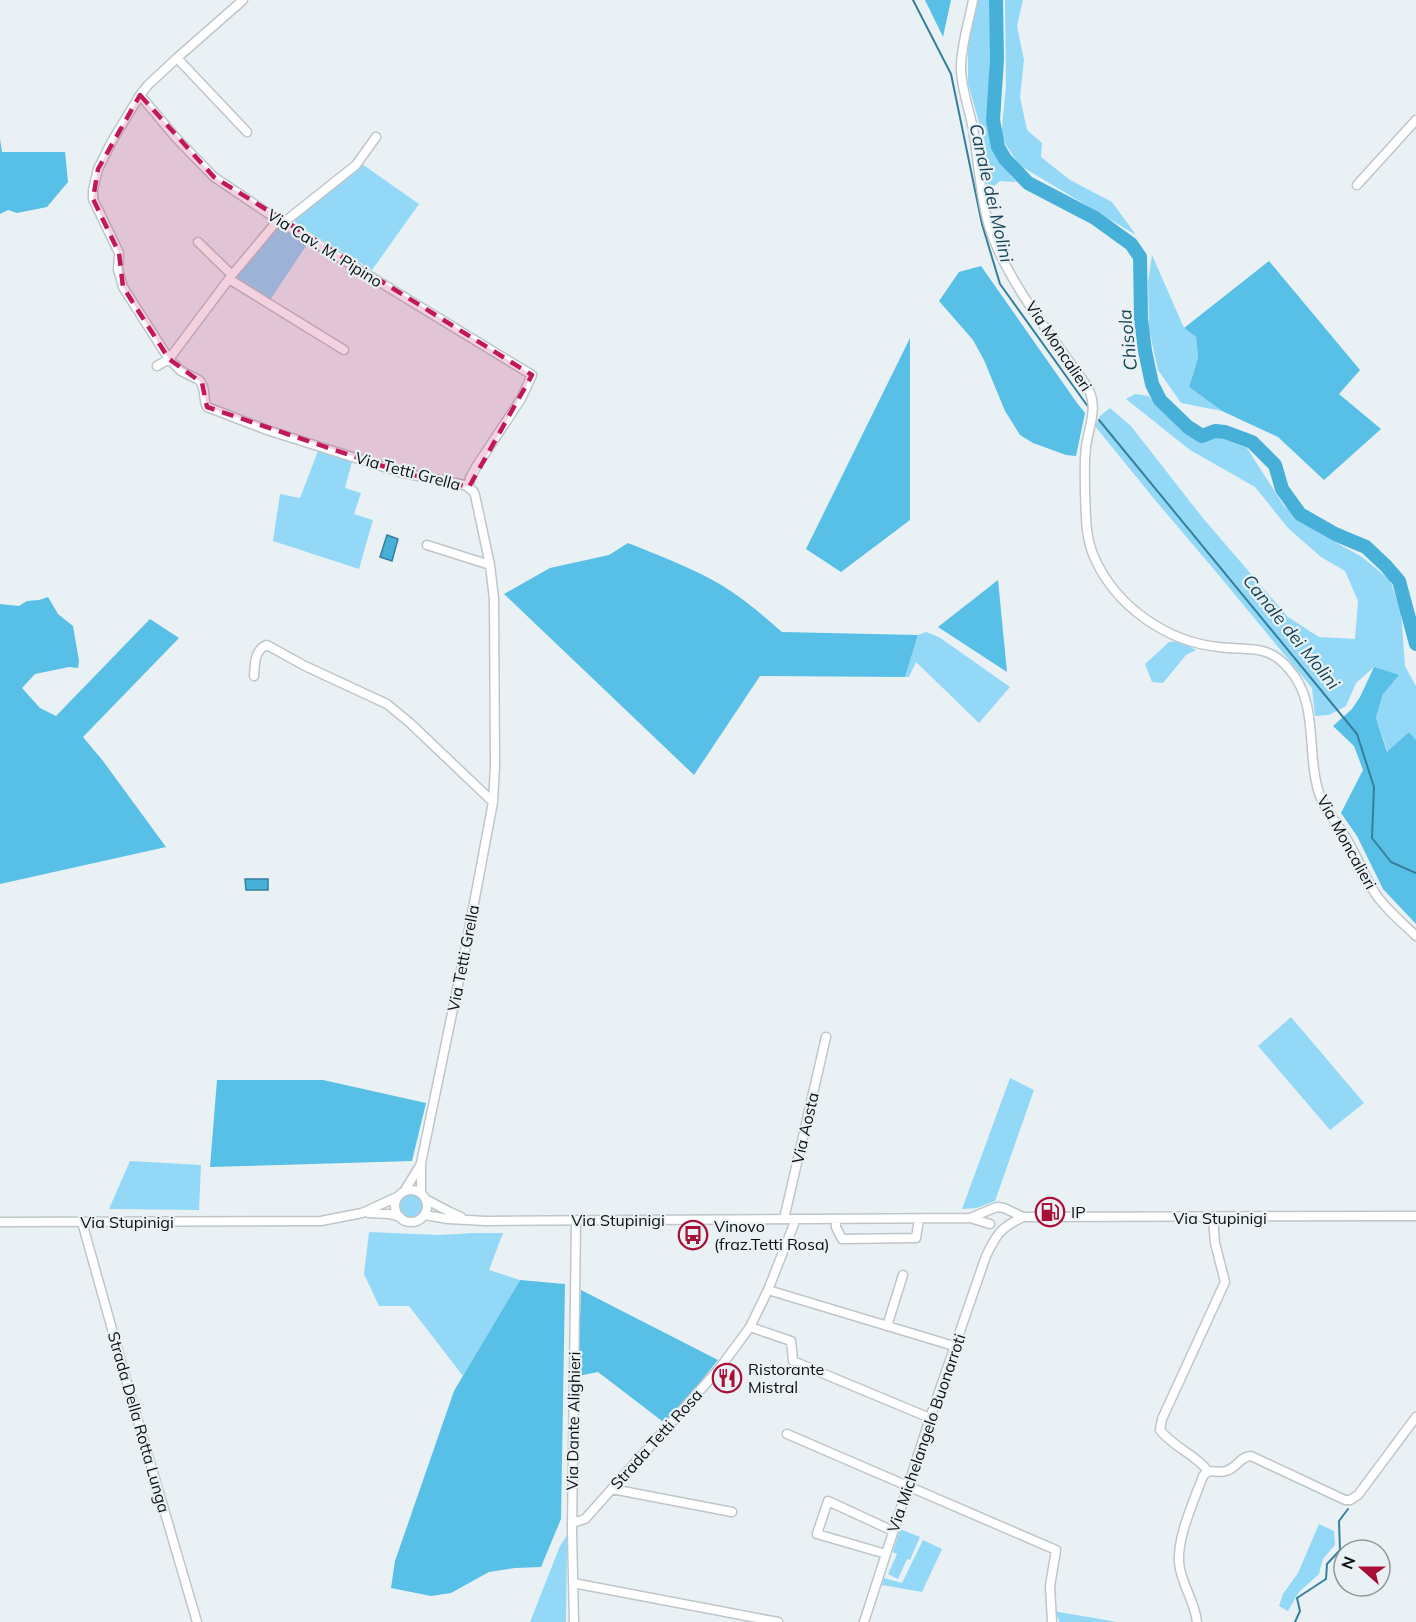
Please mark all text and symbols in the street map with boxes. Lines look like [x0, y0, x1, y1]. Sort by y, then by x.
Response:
water label: Canale dei Molini [964, 121, 1019, 265]
street label: Via Cav. M. Pipino [264, 204, 386, 292]
street label: Via Moncalieri [1022, 297, 1096, 395]
water label: Chisola [1113, 308, 1142, 372]
street label: Via Tetti Grella [353, 447, 463, 495]
water label: Canale dei Molini [1238, 569, 1345, 695]
street label: Via Moncalieri [1313, 792, 1381, 892]
street label: Via Tetti Grella [443, 903, 483, 1013]
street label: Via Aosta [787, 1090, 823, 1166]
fuel station icon: IP [1034, 1196, 1066, 1228]
place label: IP [1071, 1202, 1086, 1222]
street label: Via Stupinigi [1173, 1208, 1267, 1228]
street label: Via Stupinigi [571, 1210, 665, 1230]
street label: Via Stupinigi [80, 1212, 174, 1232]
place label: Vinovo (fraz.Tetti Rosa) [714, 1216, 830, 1254]
bus stop icon: Vinovo (fraz.Tetti Rosa) [677, 1219, 709, 1251]
street label: Strada Della Rotta Lunga [104, 1329, 174, 1515]
street label: Via Michelangelo Buonarroti [883, 1331, 969, 1535]
street label: Via Dante Alighieri [562, 1352, 584, 1490]
place label: Ristorante Mistral [748, 1359, 824, 1397]
restaurant icon: Ristorante Mistral [711, 1362, 743, 1394]
street label: Strada Tetti Rosa [606, 1385, 706, 1493]
north arrow [1332, 1538, 1392, 1598]
text: N [1336, 1553, 1359, 1572]

